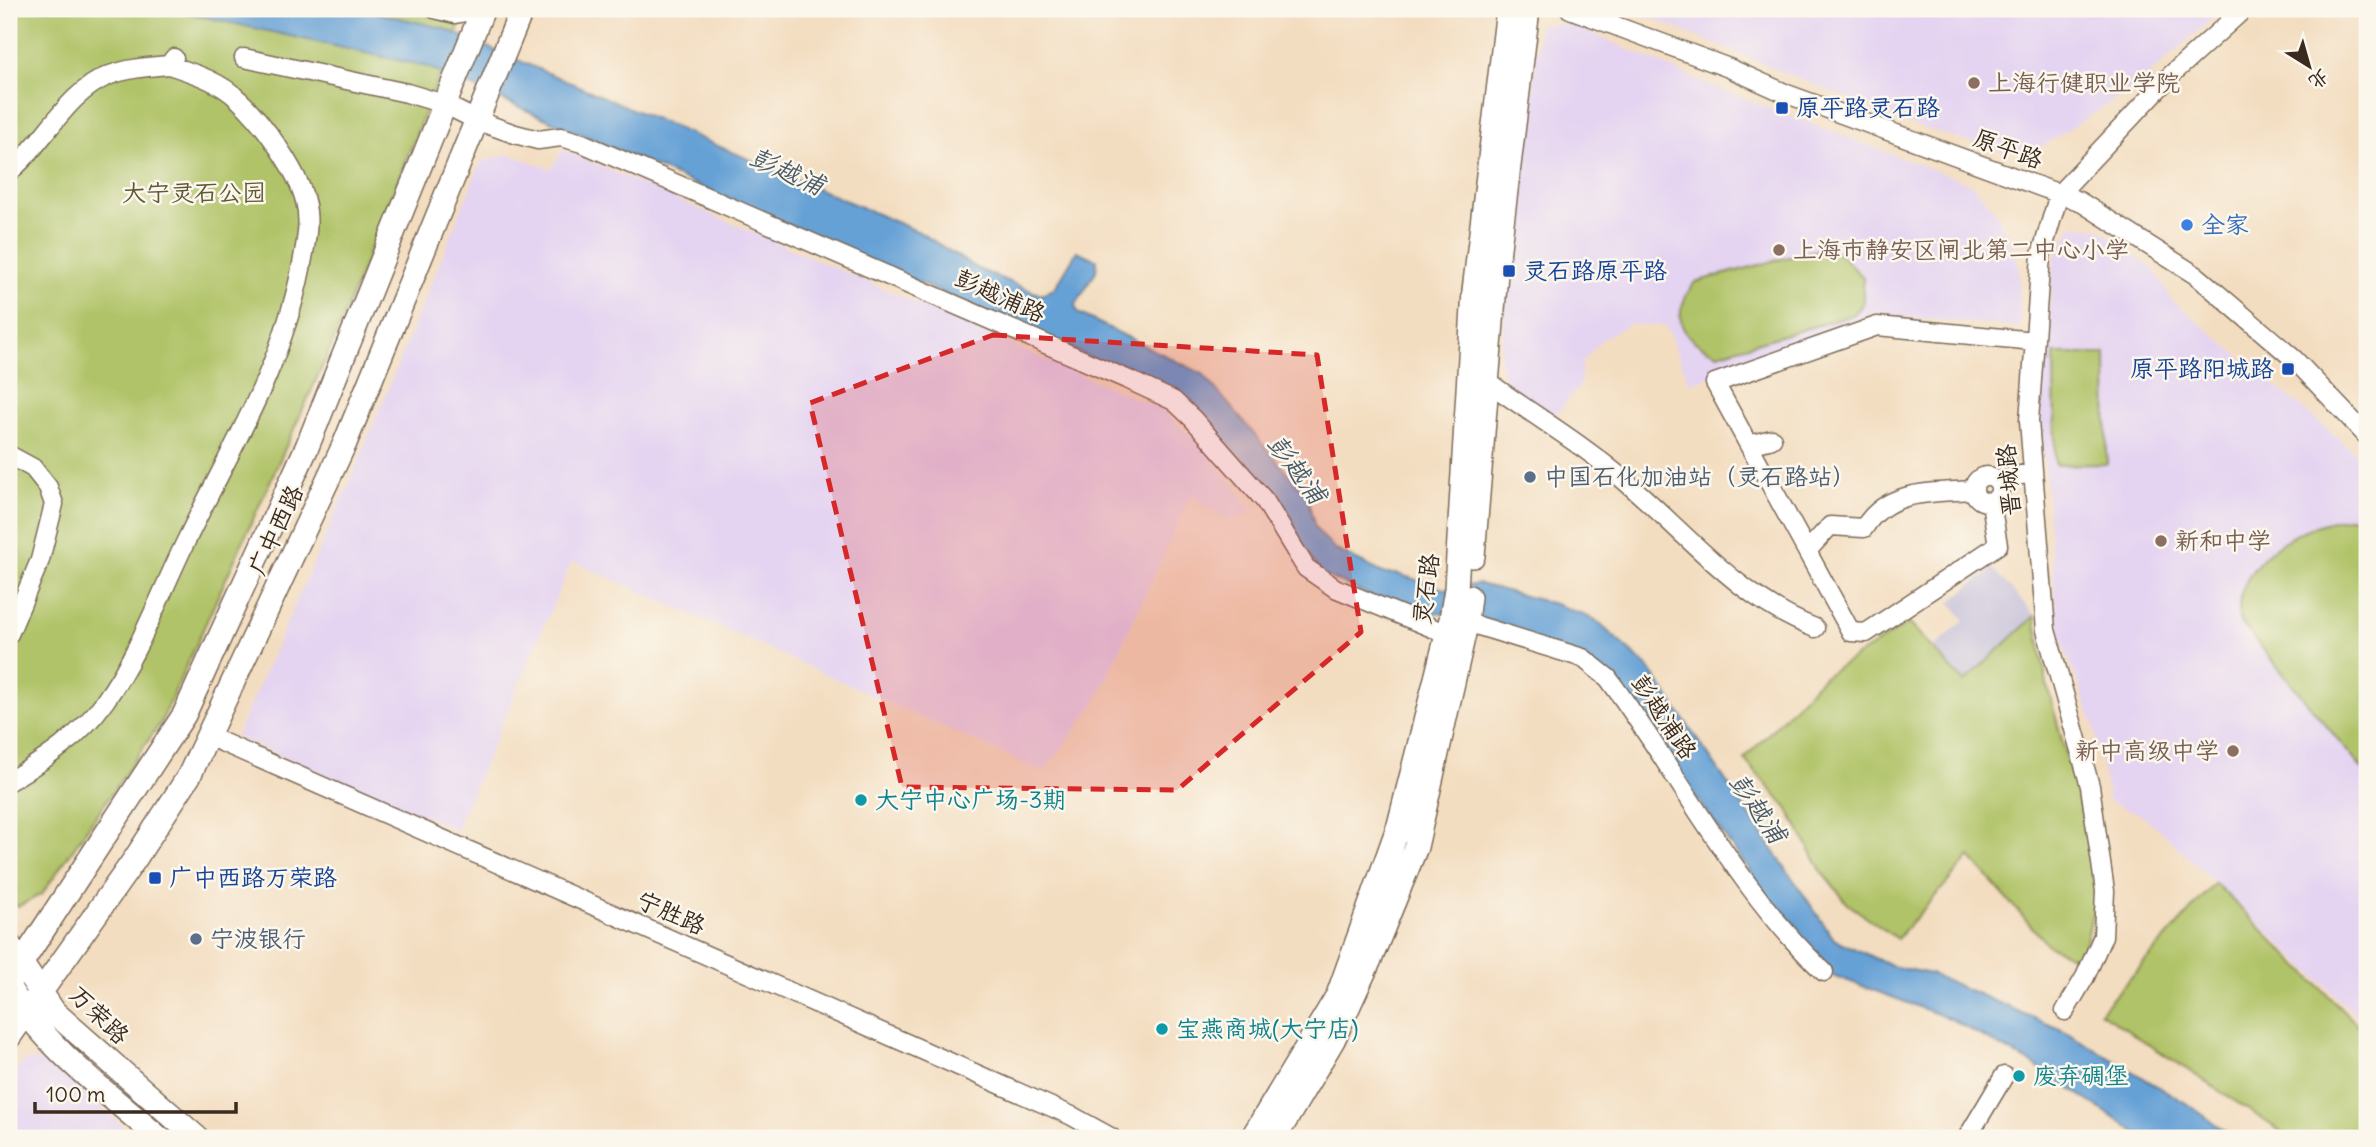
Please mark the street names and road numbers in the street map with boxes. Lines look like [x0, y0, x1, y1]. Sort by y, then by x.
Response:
street label: 原平路 [1969, 122, 2047, 174]
street label: 彭越浦路 [950, 262, 1050, 328]
street label: 晋城路 [1990, 443, 2026, 517]
street label: 广中西路 [241, 480, 309, 579]
street label: 灵石路 [1405, 551, 1445, 627]
street label: 彭越浦路 [1626, 668, 1704, 765]
street label: 宁胜路 [632, 884, 710, 940]
street label: 万荣路 [63, 978, 136, 1050]

